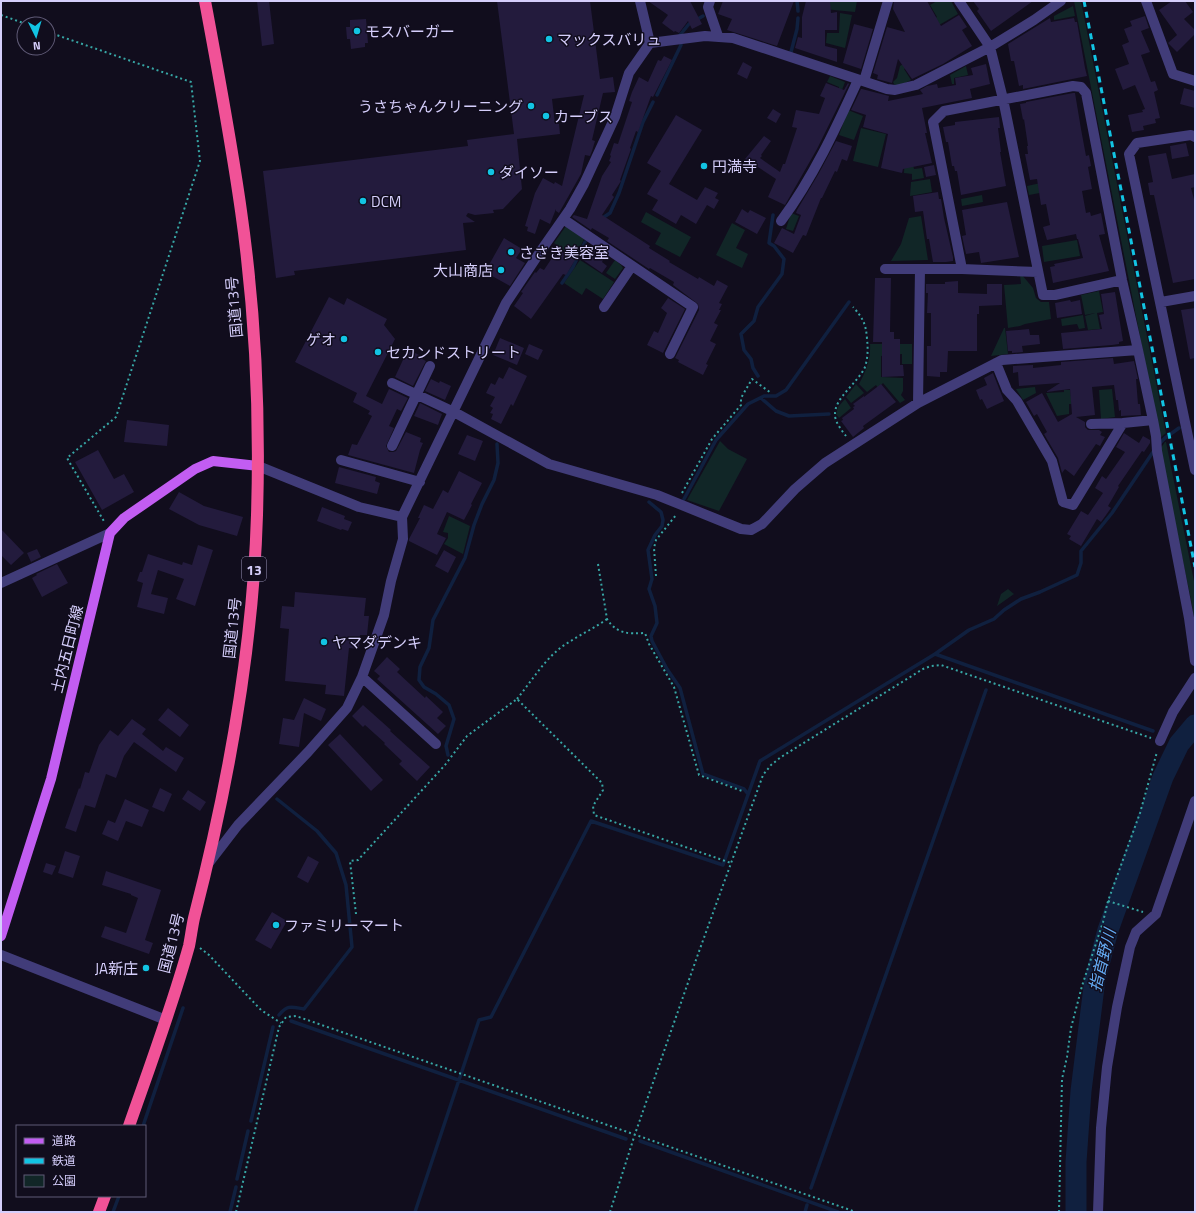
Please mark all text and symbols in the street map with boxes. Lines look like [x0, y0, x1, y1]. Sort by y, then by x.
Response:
north arrow [16, 16, 56, 56]
place label: モスバーガー [365, 20, 455, 43]
marker: モスバーガー [352, 26, 362, 36]
place label: マックスバリュ [557, 28, 662, 51]
marker: マックスバリュ [544, 34, 554, 44]
text: N [32, 38, 41, 54]
place label: うさちゃんクリーニング [358, 95, 523, 118]
marker: うさちゃんクリーニング [526, 101, 536, 111]
place label: カーブス [554, 105, 613, 128]
marker: カーブス [541, 111, 551, 121]
place label: 円満寺 [712, 155, 757, 178]
place label: ダイソー [499, 161, 559, 184]
marker: 円満寺 [699, 161, 709, 171]
marker: ダイソー [486, 167, 496, 177]
place label: DCM [371, 190, 401, 213]
marker: DCM [358, 196, 368, 206]
place label: ささき美容室 [519, 241, 609, 264]
marker: ささき美容室 [506, 247, 516, 257]
place label: 大山商店 [433, 259, 493, 282]
marker: 大山商店 [496, 265, 506, 275]
street label: 国道13号 [220, 275, 248, 339]
place label: ゲオ [306, 328, 336, 351]
marker: ゲオ [339, 334, 349, 344]
place label: セカンドストリート [386, 341, 521, 364]
marker: セカンドストリート [373, 347, 383, 357]
road number: 13 [242, 557, 266, 581]
street label: 国道13号 [217, 596, 247, 660]
street label: 土内五日町線 [45, 603, 89, 695]
place label: ヤマダデンキ [332, 631, 422, 654]
marker: ヤマダデンキ [319, 637, 329, 647]
street label: 国道13号 [152, 910, 190, 976]
place label: ファミリーマート [284, 914, 404, 937]
marker: ファミリーマート [271, 920, 281, 930]
water label: 指首野川 [1083, 924, 1122, 994]
place label: JA新庄 [95, 957, 138, 980]
marker: JA新庄 [141, 963, 151, 973]
legend [16, 1125, 146, 1197]
text: 道路 [52, 1131, 76, 1150]
text: 鉄道 [52, 1151, 76, 1170]
text: 公園 [52, 1171, 76, 1190]

